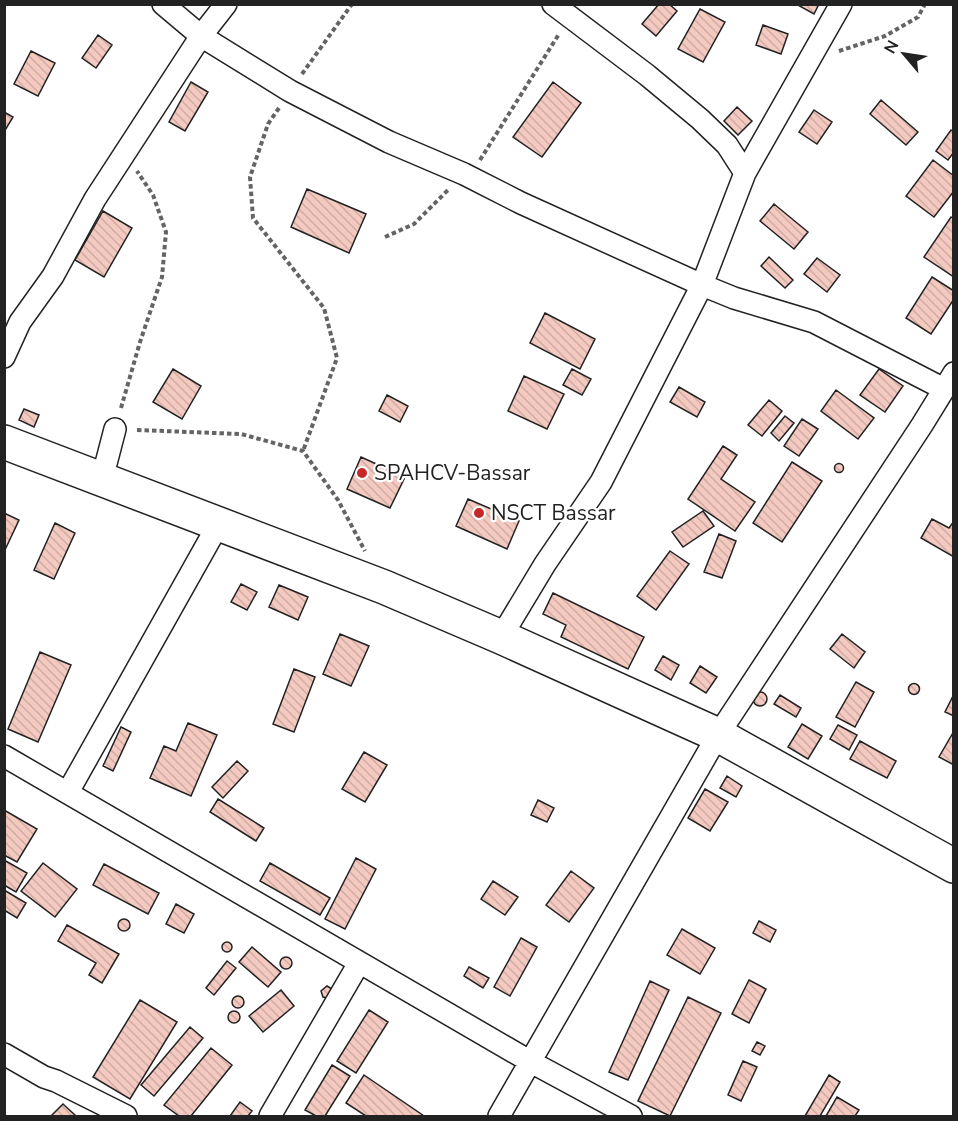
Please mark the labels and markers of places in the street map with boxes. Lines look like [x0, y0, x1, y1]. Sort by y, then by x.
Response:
place label: SPAHCV-Bassar [374, 459, 531, 487]
marker: SPAHCV-Bassar [355, 466, 369, 480]
place label: NSCT Bassar [491, 499, 616, 527]
marker: NSCT Bassar [472, 506, 486, 520]

